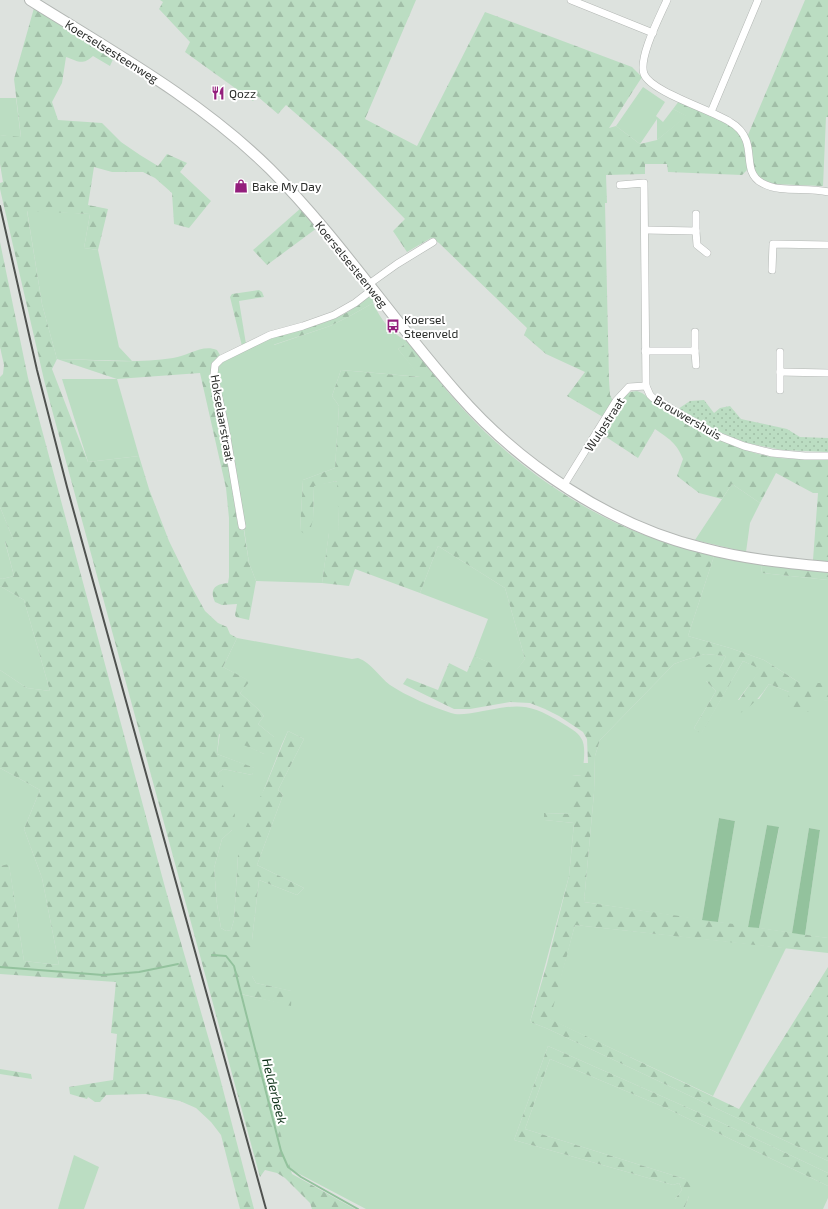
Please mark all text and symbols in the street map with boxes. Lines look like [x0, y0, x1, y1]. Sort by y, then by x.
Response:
street label: Koerselsesteenweg [63, 17, 161, 85]
restaurant icon: Qozz [210, 85, 226, 101]
place label: Qozz [229, 86, 256, 101]
shop icon: Bake My Day [233, 178, 249, 194]
place label: Bake My Day [252, 179, 322, 193]
street label: Koerselsesteenweg [313, 218, 391, 310]
place label: Koersel Steenveld [404, 312, 458, 340]
bus stop icon: Koersel Steenveld [385, 318, 401, 334]
street label: Hokselaarstraat [208, 373, 238, 463]
street label: Brouwershuis [652, 392, 724, 442]
street label: Wulpstraat [581, 394, 627, 454]
water label: Helderbeek [259, 1056, 291, 1126]

